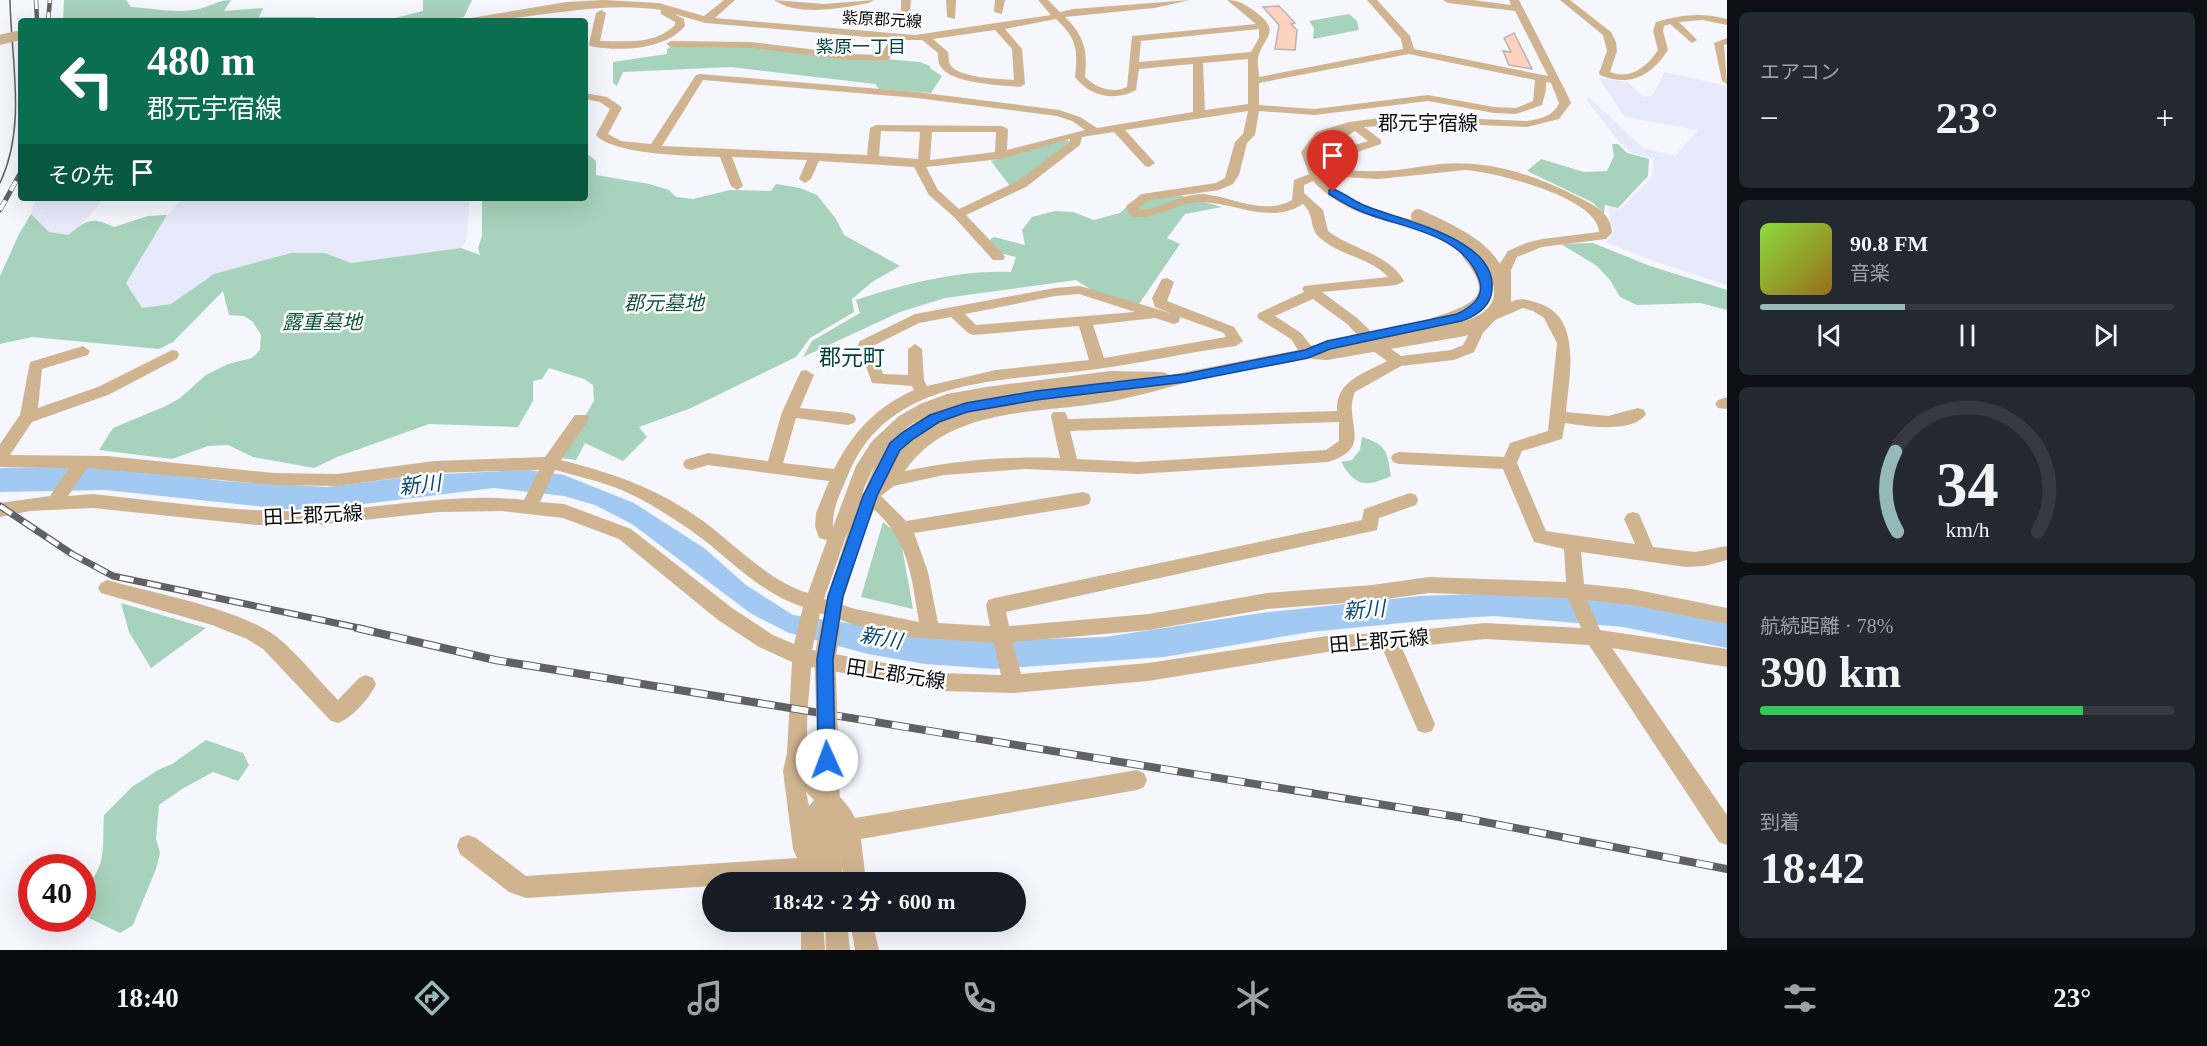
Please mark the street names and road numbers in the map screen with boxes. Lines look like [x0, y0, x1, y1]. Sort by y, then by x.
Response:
street label: 紫原郡元線 [842, 9, 922, 30]
street label: 郡元宇宿線 [1378, 112, 1478, 134]
street label: 田上郡元線 [262, 501, 364, 529]
street label: 田上郡元線 [1328, 626, 1430, 656]
street label: 田上郡元線 [845, 655, 947, 693]

